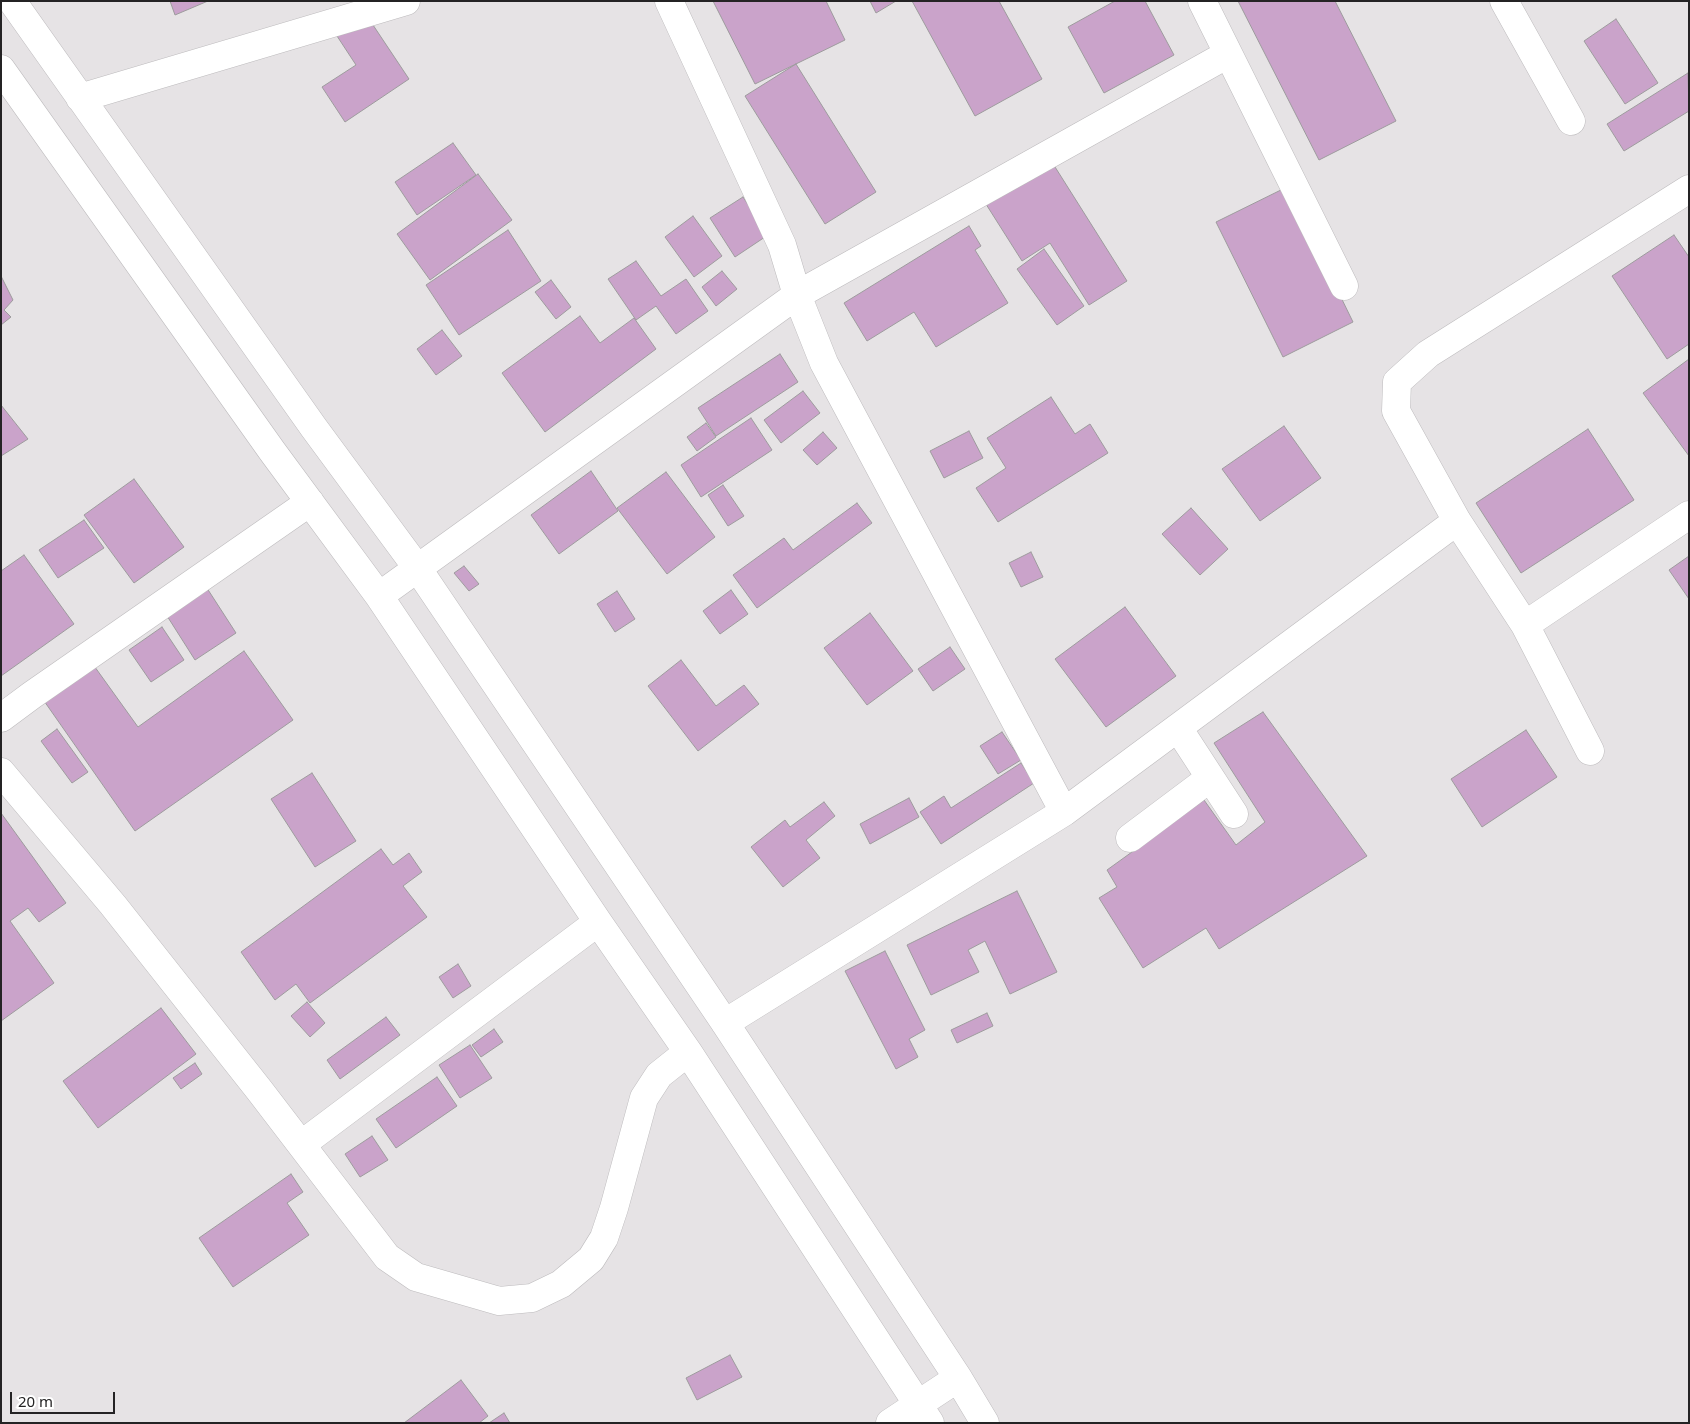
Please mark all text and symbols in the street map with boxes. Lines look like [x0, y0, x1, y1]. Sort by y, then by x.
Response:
scale bar [12, 1382, 118, 1414]
text: 20 m [18, 1391, 53, 1411]

